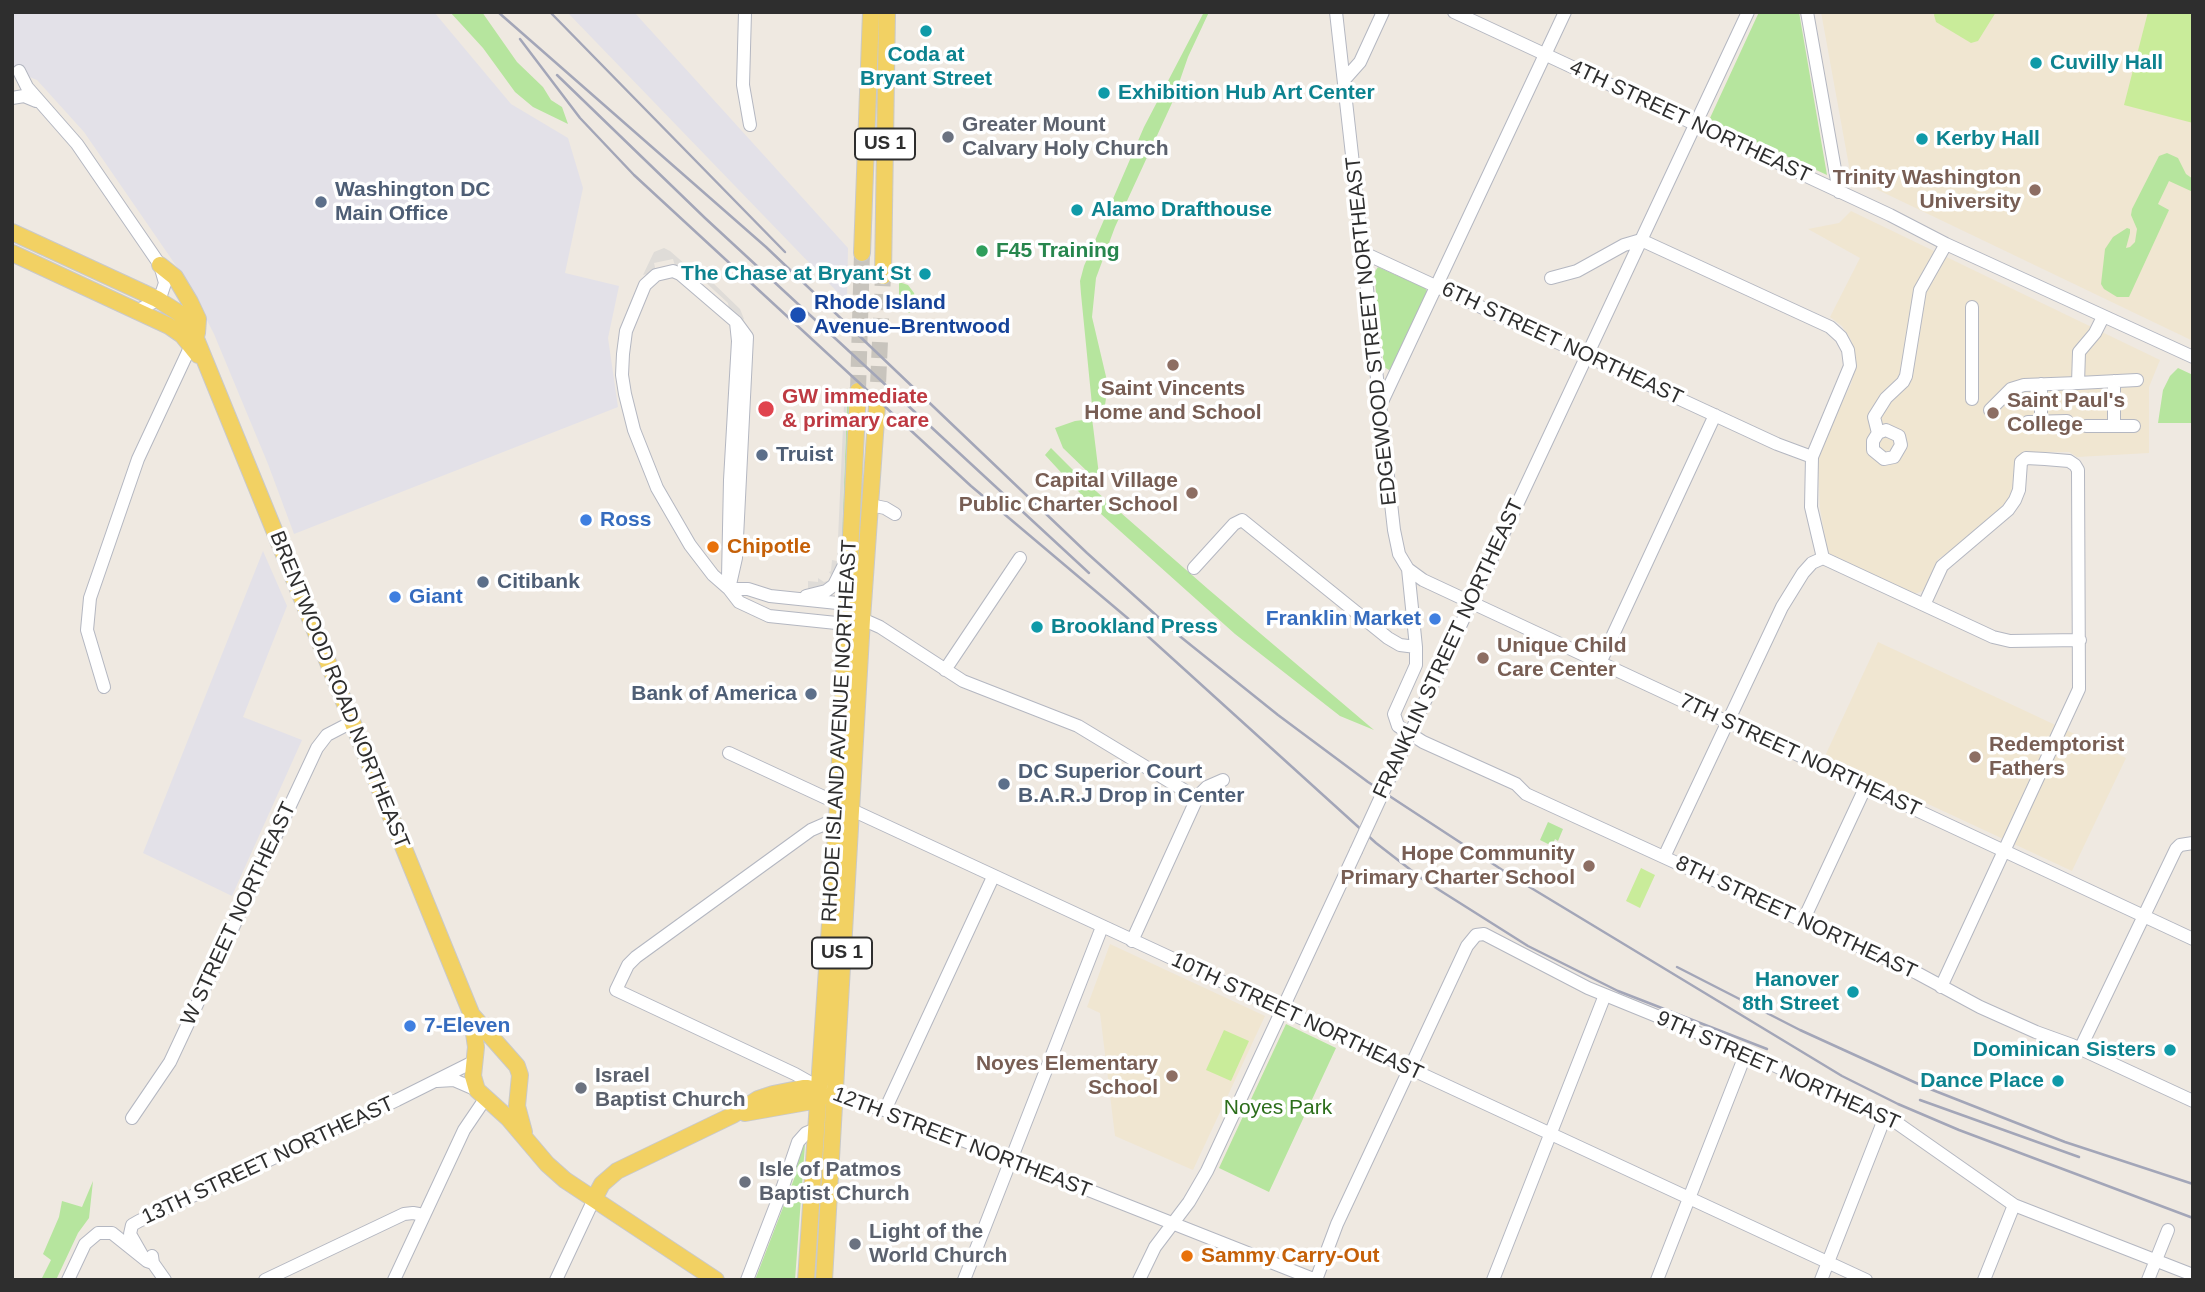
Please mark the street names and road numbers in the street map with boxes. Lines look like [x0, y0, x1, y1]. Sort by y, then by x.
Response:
street label: 4TH STREET NORTHEAST [1565, 55, 1815, 189]
road number: US 1 [855, 128, 915, 160]
street label: EDGEWOOD STREET NORTHEAST [1341, 155, 1403, 507]
street label: 6TH STREET NORTHEAST [1437, 277, 1687, 411]
street label: FRANKLIN STREET NORTHEAST [1368, 495, 1530, 803]
street label: BRENTWOOD ROAD NORTHEAST [264, 528, 414, 852]
street label: RHODE ISLAND AVENUE NORTHEAST [817, 539, 863, 923]
street label: 7TH STREET NORTHEAST [1675, 689, 1925, 823]
street label: W STREET NORTHEAST [176, 798, 302, 1030]
street label: 8TH STREET NORTHEAST [1671, 851, 1921, 985]
road number: US 1 [812, 937, 872, 968]
street label: 10TH STREET NORTHEAST [1167, 947, 1427, 1087]
street label: 9TH STREET NORTHEAST [1653, 1006, 1903, 1136]
street label: 12TH STREET NORTHEAST [829, 1082, 1095, 1204]
street label: 13TH STREET NORTHEAST [138, 1091, 398, 1231]

